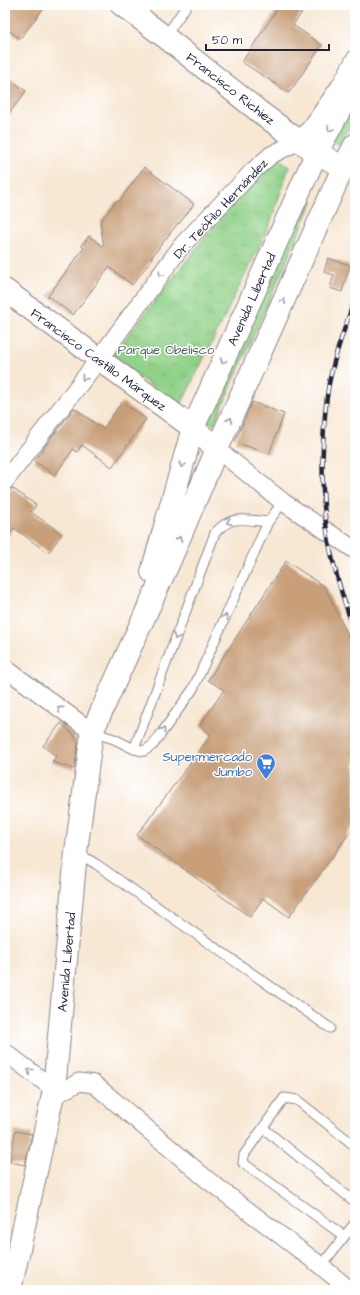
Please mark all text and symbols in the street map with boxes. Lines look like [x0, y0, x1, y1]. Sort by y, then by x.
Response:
scale bar [206, 26, 329, 52]
text: 50 m [212, 32, 243, 49]
street label: Francisco Richiez [182, 48, 279, 129]
one-way arrow [327, 124, 334, 132]
street label: Dr. Teófilo Hernández [169, 154, 272, 263]
street label: Avenida Libertad [223, 250, 281, 349]
one-way arrow [159, 270, 166, 277]
one-way arrow [278, 298, 286, 305]
street label: Francisco Castillo Márquez [27, 304, 171, 416]
park label: Parque Obelisco [118, 341, 215, 359]
one-way arrow [220, 357, 228, 364]
one-way arrow [82, 374, 89, 381]
one-way arrow [225, 416, 233, 424]
one-way arrow [178, 462, 187, 469]
one-way arrow [226, 518, 233, 526]
one-way arrow [174, 536, 182, 543]
one-way arrow [220, 613, 228, 621]
one-way arrow [172, 634, 180, 641]
one-way arrow [58, 706, 65, 713]
one-way arrow [158, 728, 165, 735]
place label: Supermercado Jumbo [162, 748, 253, 781]
supermarket icon: Supermercado Jumbo [255, 752, 277, 780]
street label: Avenida Libertad [54, 911, 80, 1013]
one-way arrow [27, 1069, 34, 1076]

